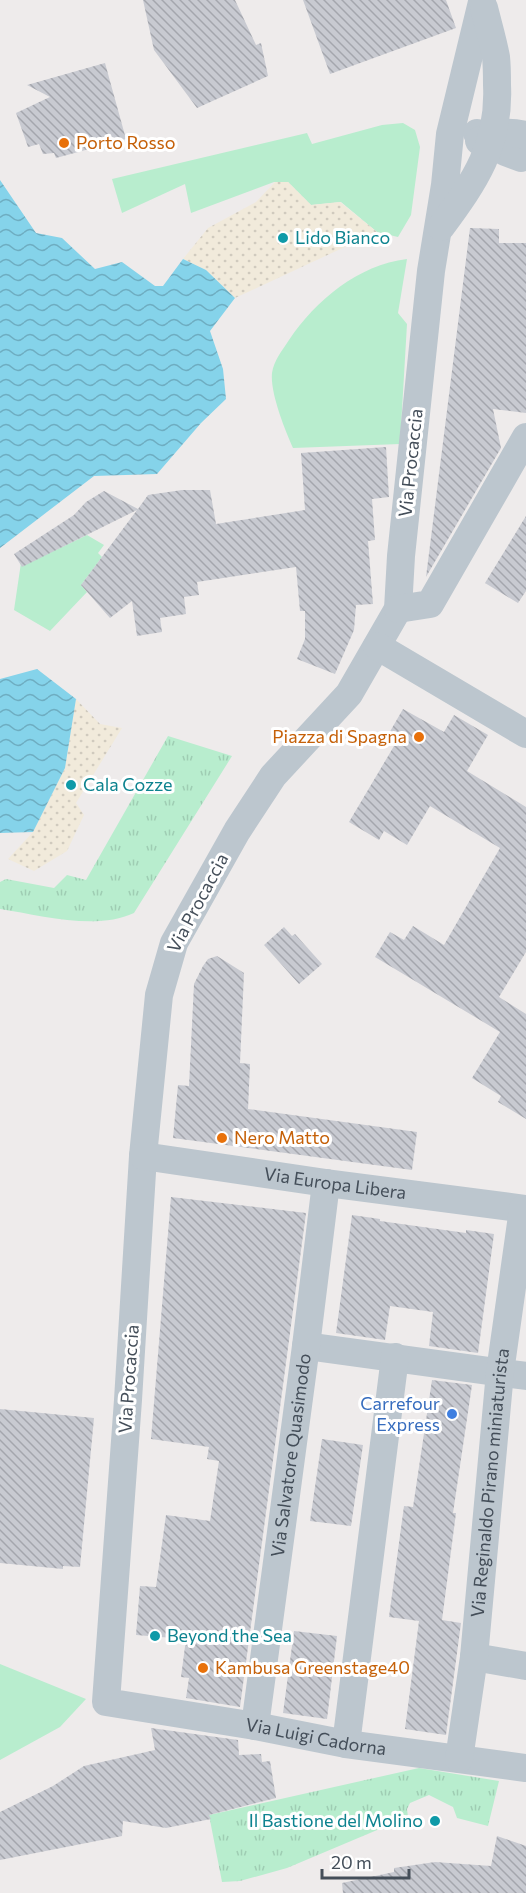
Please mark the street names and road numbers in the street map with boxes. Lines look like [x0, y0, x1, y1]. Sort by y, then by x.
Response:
street label: Via Procaccia [393, 408, 427, 518]
street label: Via Procaccia [162, 849, 232, 956]
street label: Via Europa Libera [263, 1162, 408, 1203]
street label: Via Procaccia [113, 1324, 143, 1434]
street label: Via Reginaldo Pirano miniaturista [466, 1347, 513, 1618]
street label: Via Salvatore Quasimodo [266, 1352, 315, 1559]
street label: Via Luigi Cadorna [244, 1713, 388, 1759]

